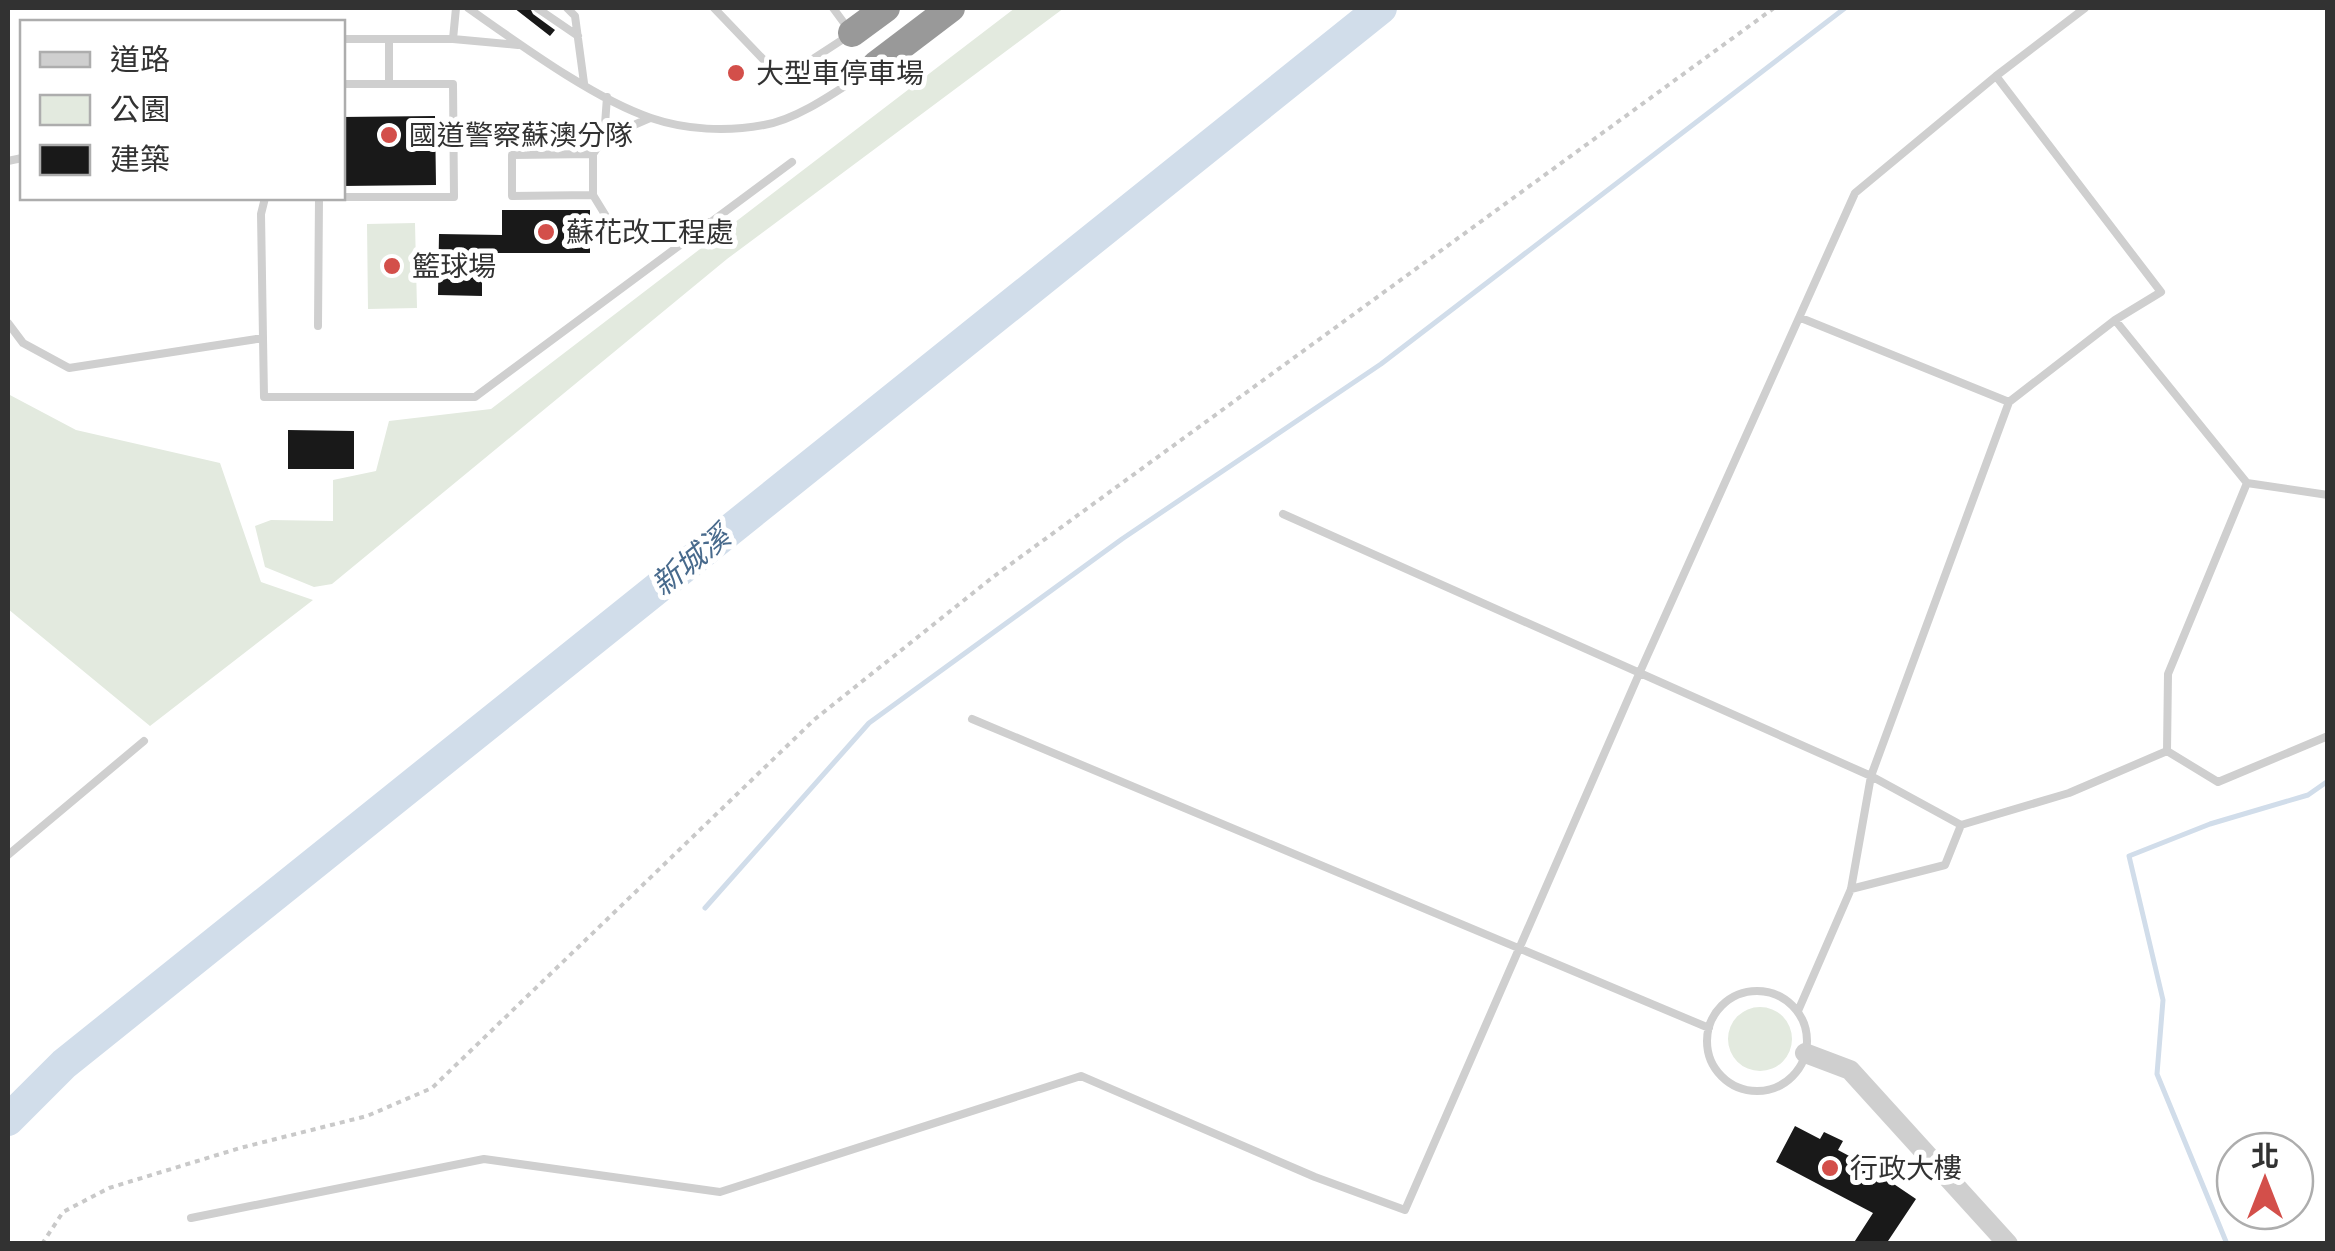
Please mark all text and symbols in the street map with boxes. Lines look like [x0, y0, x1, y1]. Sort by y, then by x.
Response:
legend [20, 20, 345, 200]
text: 道路 [110, 40, 170, 78]
place label: 大型車停車場 [756, 55, 924, 90]
marker: 大型車停車場 [725, 62, 747, 84]
text: 公園 [110, 90, 170, 128]
place label: 國道警察蘇澳分隊 [409, 117, 633, 152]
marker: 國道警察蘇澳分隊 [378, 124, 400, 146]
text: 建築 [110, 140, 170, 178]
place label: 蘇花改工程處 [566, 214, 734, 249]
marker: 蘇花改工程處 [535, 221, 557, 243]
place label: 籃球場 [412, 248, 496, 283]
marker: 籃球場 [381, 255, 403, 277]
water label: 新城溪 [643, 515, 740, 603]
north arrow [2215, 1131, 2315, 1231]
text: 北 [2251, 1138, 2279, 1173]
place label: 行政大樓 [1850, 1150, 1962, 1185]
marker: 行政大樓 [1819, 1157, 1841, 1179]

